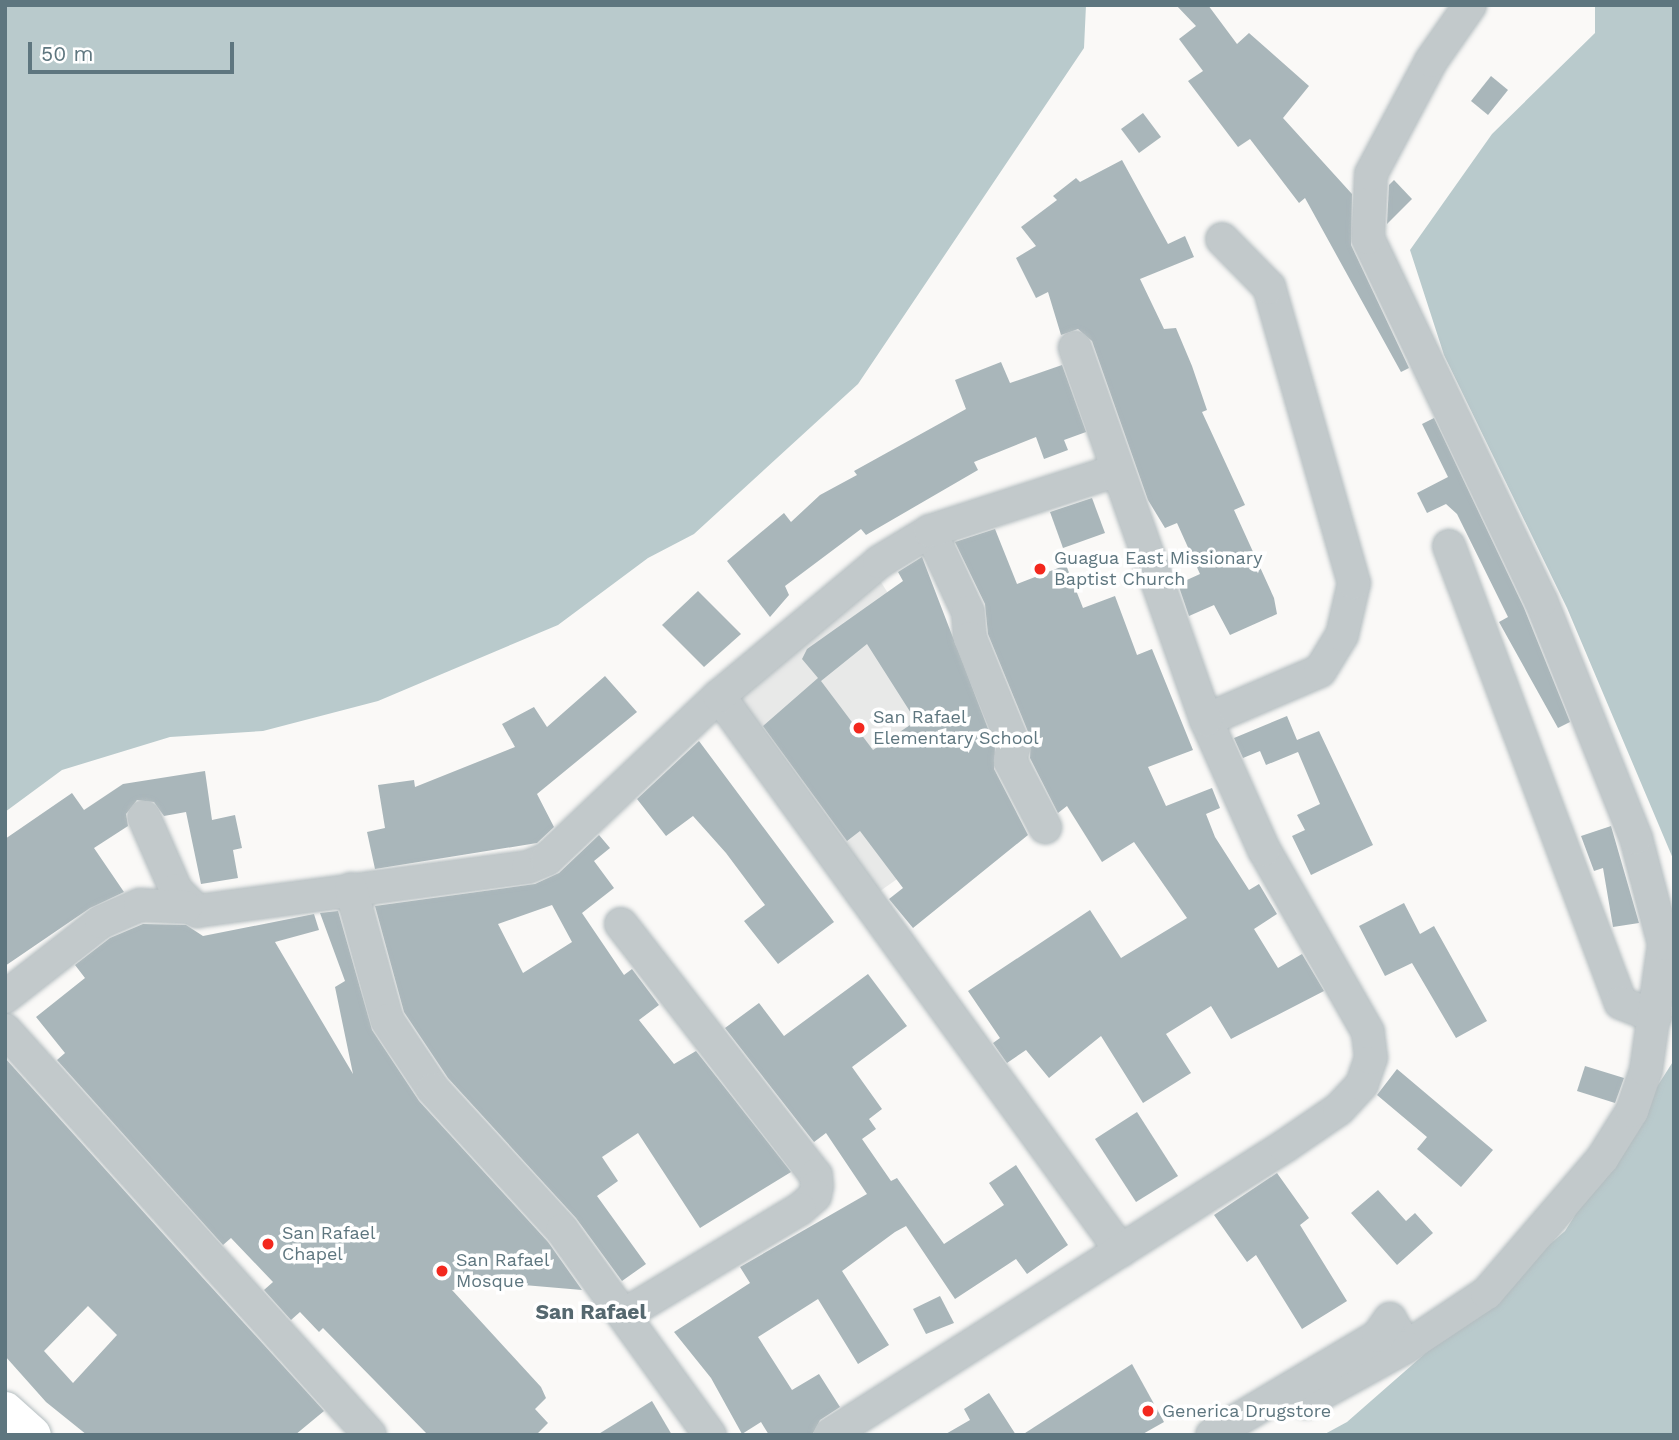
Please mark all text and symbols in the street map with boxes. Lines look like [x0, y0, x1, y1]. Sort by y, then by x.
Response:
scale bar [32, 28, 238, 72]
text: 50 m [41, 41, 93, 66]
place label: Guagua East Missionary Baptist Church [1054, 548, 1263, 590]
marker: Guagua East Missionary Baptist Church [1032, 561, 1048, 577]
place label: San Rafael Elementary School [873, 707, 1039, 750]
marker: San Rafael Elementary School [851, 720, 867, 736]
place label: San Rafael Chapel [282, 1223, 376, 1266]
marker: San Rafael Chapel [260, 1236, 276, 1252]
place label: San Rafael Mosque [456, 1250, 550, 1292]
marker: San Rafael Mosque [434, 1263, 450, 1279]
district label: San Rafael [536, 1299, 646, 1325]
place label: Generica Drugstore [1162, 1400, 1332, 1422]
marker: Generica Drugstore [1140, 1403, 1156, 1419]

